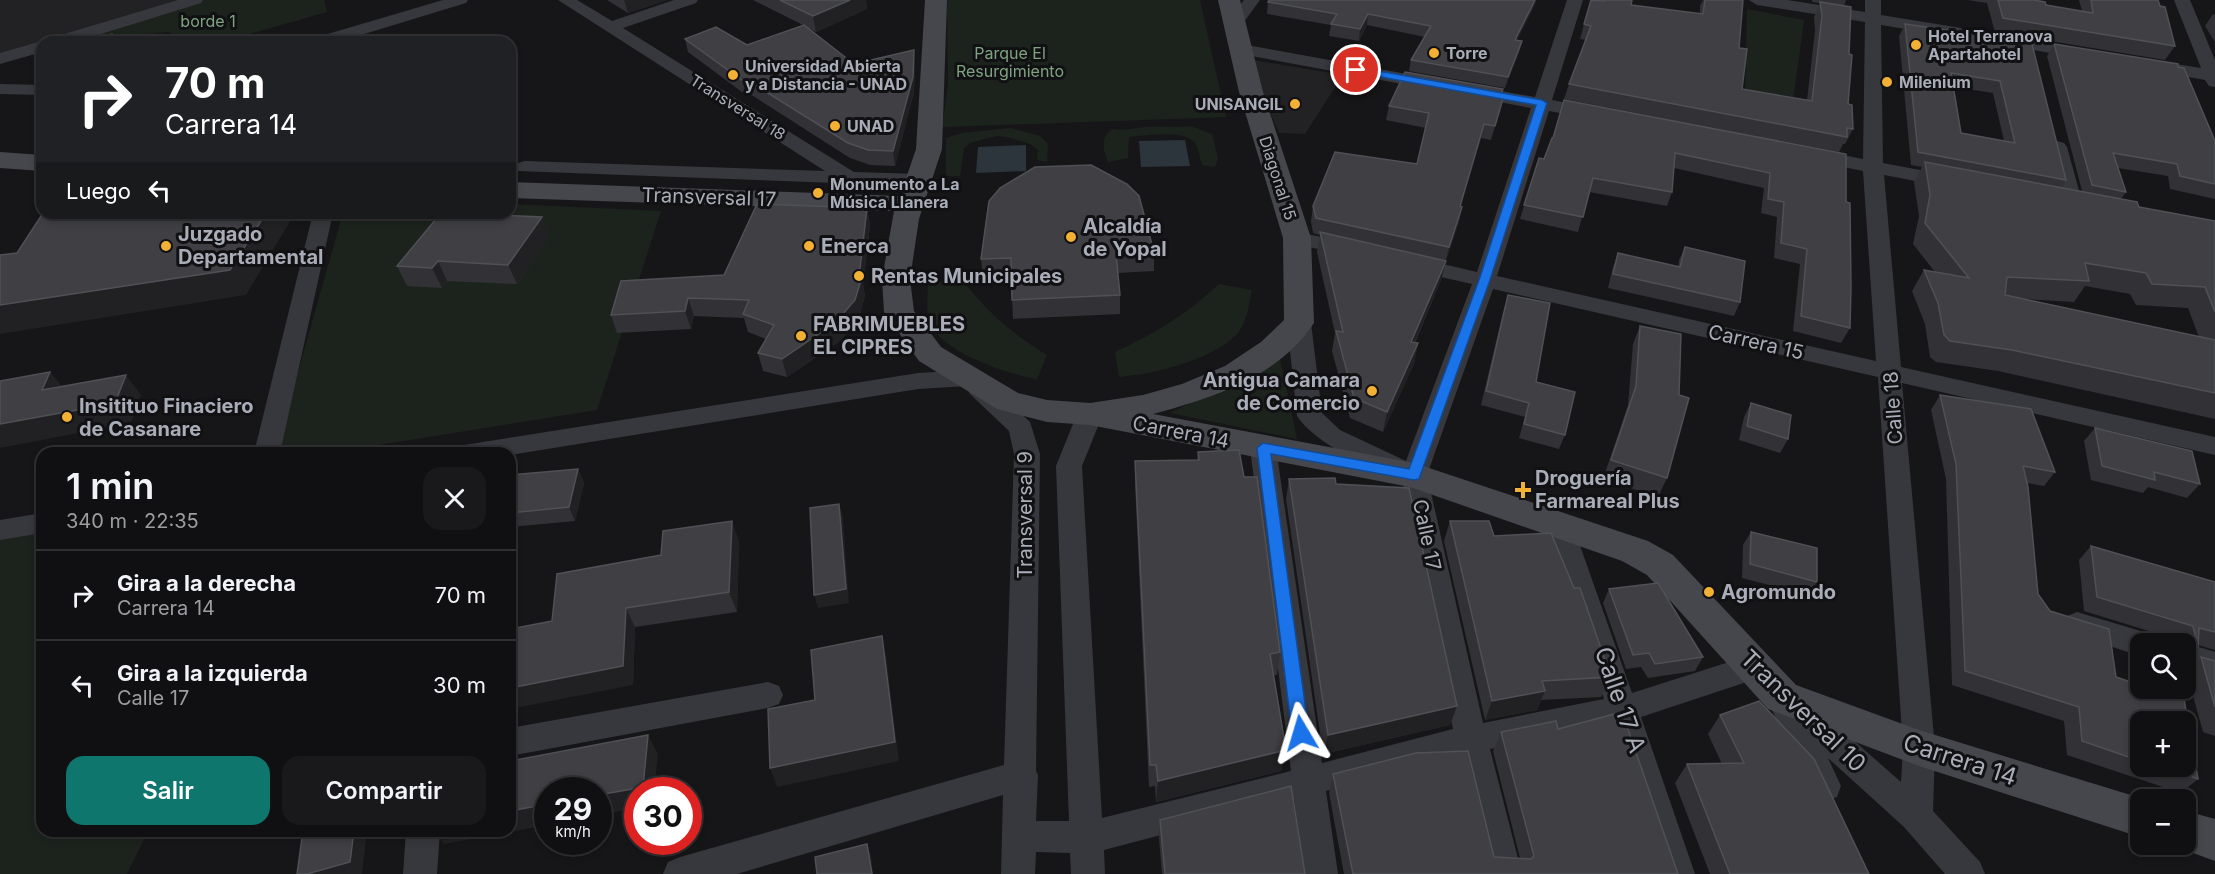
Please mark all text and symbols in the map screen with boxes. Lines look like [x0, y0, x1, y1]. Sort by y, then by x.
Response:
park label: borde 1 [180, 11, 236, 31]
place label: Hotel Terranova Apartahotel [1928, 26, 2053, 64]
marker: Hotel Terranova Apartahotel [1909, 38, 1923, 52]
park label: Parque El Resurgimiento [956, 43, 1064, 81]
place label: Torre [1446, 43, 1488, 63]
pin [1330, 44, 1381, 95]
marker: Torre [1427, 46, 1441, 60]
icon: arrive [1339, 53, 1372, 86]
place label: Universidad Abierta y a Distancia - UNAD [745, 56, 907, 94]
text: 70 m [165, 57, 265, 108]
icon: right [66, 60, 144, 138]
marker: Universidad Abierta y a Distancia - UNAD [726, 68, 740, 82]
street label: Transversal 18 [687, 70, 789, 144]
place label: Milenium [1899, 72, 1971, 92]
marker: Milenium [1880, 75, 1894, 89]
place label: UNISANGIL [1195, 94, 1283, 114]
marker: UNISANGIL [1288, 97, 1302, 111]
text: Carrera 14 [165, 108, 297, 141]
place label: UNAD [847, 116, 894, 136]
marker: UNAD [828, 119, 842, 133]
street label: Diagonal 15 [1255, 134, 1301, 222]
icon: left [143, 174, 176, 207]
place label: Monumento a La Música Llanera [830, 174, 959, 212]
text: Luego [66, 178, 131, 204]
street label: Transversal 17 [641, 183, 777, 211]
marker: Monumento a La Música Llanera [811, 186, 825, 200]
place label: Alcaldía de Yopal [1083, 214, 1167, 261]
place label: Juzgado Departamental [178, 222, 323, 269]
marker: Alcaldía de Yopal [1064, 230, 1078, 244]
place label: Enerca [821, 234, 889, 258]
marker: Juzgado Departamental [159, 239, 173, 253]
marker: Enerca [802, 239, 816, 253]
place label: Rentas Municipales [871, 264, 1062, 288]
marker: Rentas Municipales [852, 269, 866, 283]
place label: FABRIMUEBLES EL CIPRES [813, 312, 965, 359]
street label: Carrera 15 [1706, 319, 1806, 365]
marker: FABRIMUEBLES EL CIPRES [794, 329, 808, 343]
place label: Antigua Camara de Comercio [1203, 368, 1360, 415]
street label: Calle 18 [1878, 371, 1908, 445]
marker: Antigua Camara de Comercio [1365, 384, 1379, 398]
place label: Insitituo Finaciero de Casanare [79, 394, 253, 441]
marker: Insitituo Finaciero de Casanare [60, 410, 74, 424]
street label: Carrera 14 [1131, 411, 1231, 453]
street label: Transversal 9 [1013, 451, 1037, 579]
text: 1 min [66, 464, 154, 508]
place label: Droguería Farmareal Plus [1535, 466, 1680, 513]
button: close [423, 467, 486, 530]
marker: Droguería Farmareal Plus [1516, 483, 1530, 497]
street label: Calle 17 [1408, 497, 1446, 573]
text: 340 m · 22:35 [66, 509, 199, 533]
text: Gira a la derecha [117, 570, 296, 596]
icon: right [66, 579, 99, 612]
place label: Agromundo [1721, 580, 1836, 604]
text: 70 m [435, 582, 486, 608]
marker: Agromundo [1702, 585, 1716, 599]
text: Carrera 14 [117, 596, 215, 620]
map controls [2130, 633, 2196, 855]
button: search [2130, 633, 2196, 699]
street label: Calle 17 A [1589, 643, 1652, 757]
street label: Transversal 10 [1735, 644, 1872, 778]
text: Gira a la izquierda [117, 660, 308, 686]
icon: left [66, 669, 99, 702]
text: 30 m [433, 672, 486, 698]
text: Calle 17 [117, 686, 189, 710]
position arrow [1269, 701, 1333, 765]
button: + [2130, 711, 2196, 777]
street label: Carrera 14 [1900, 728, 2021, 791]
button: Salir [66, 756, 270, 825]
button: Compartir [282, 756, 486, 825]
speed limit sign: 30 [624, 777, 702, 855]
button: − [2130, 789, 2196, 855]
text: 29 [554, 791, 592, 827]
text: km/h [555, 822, 591, 841]

